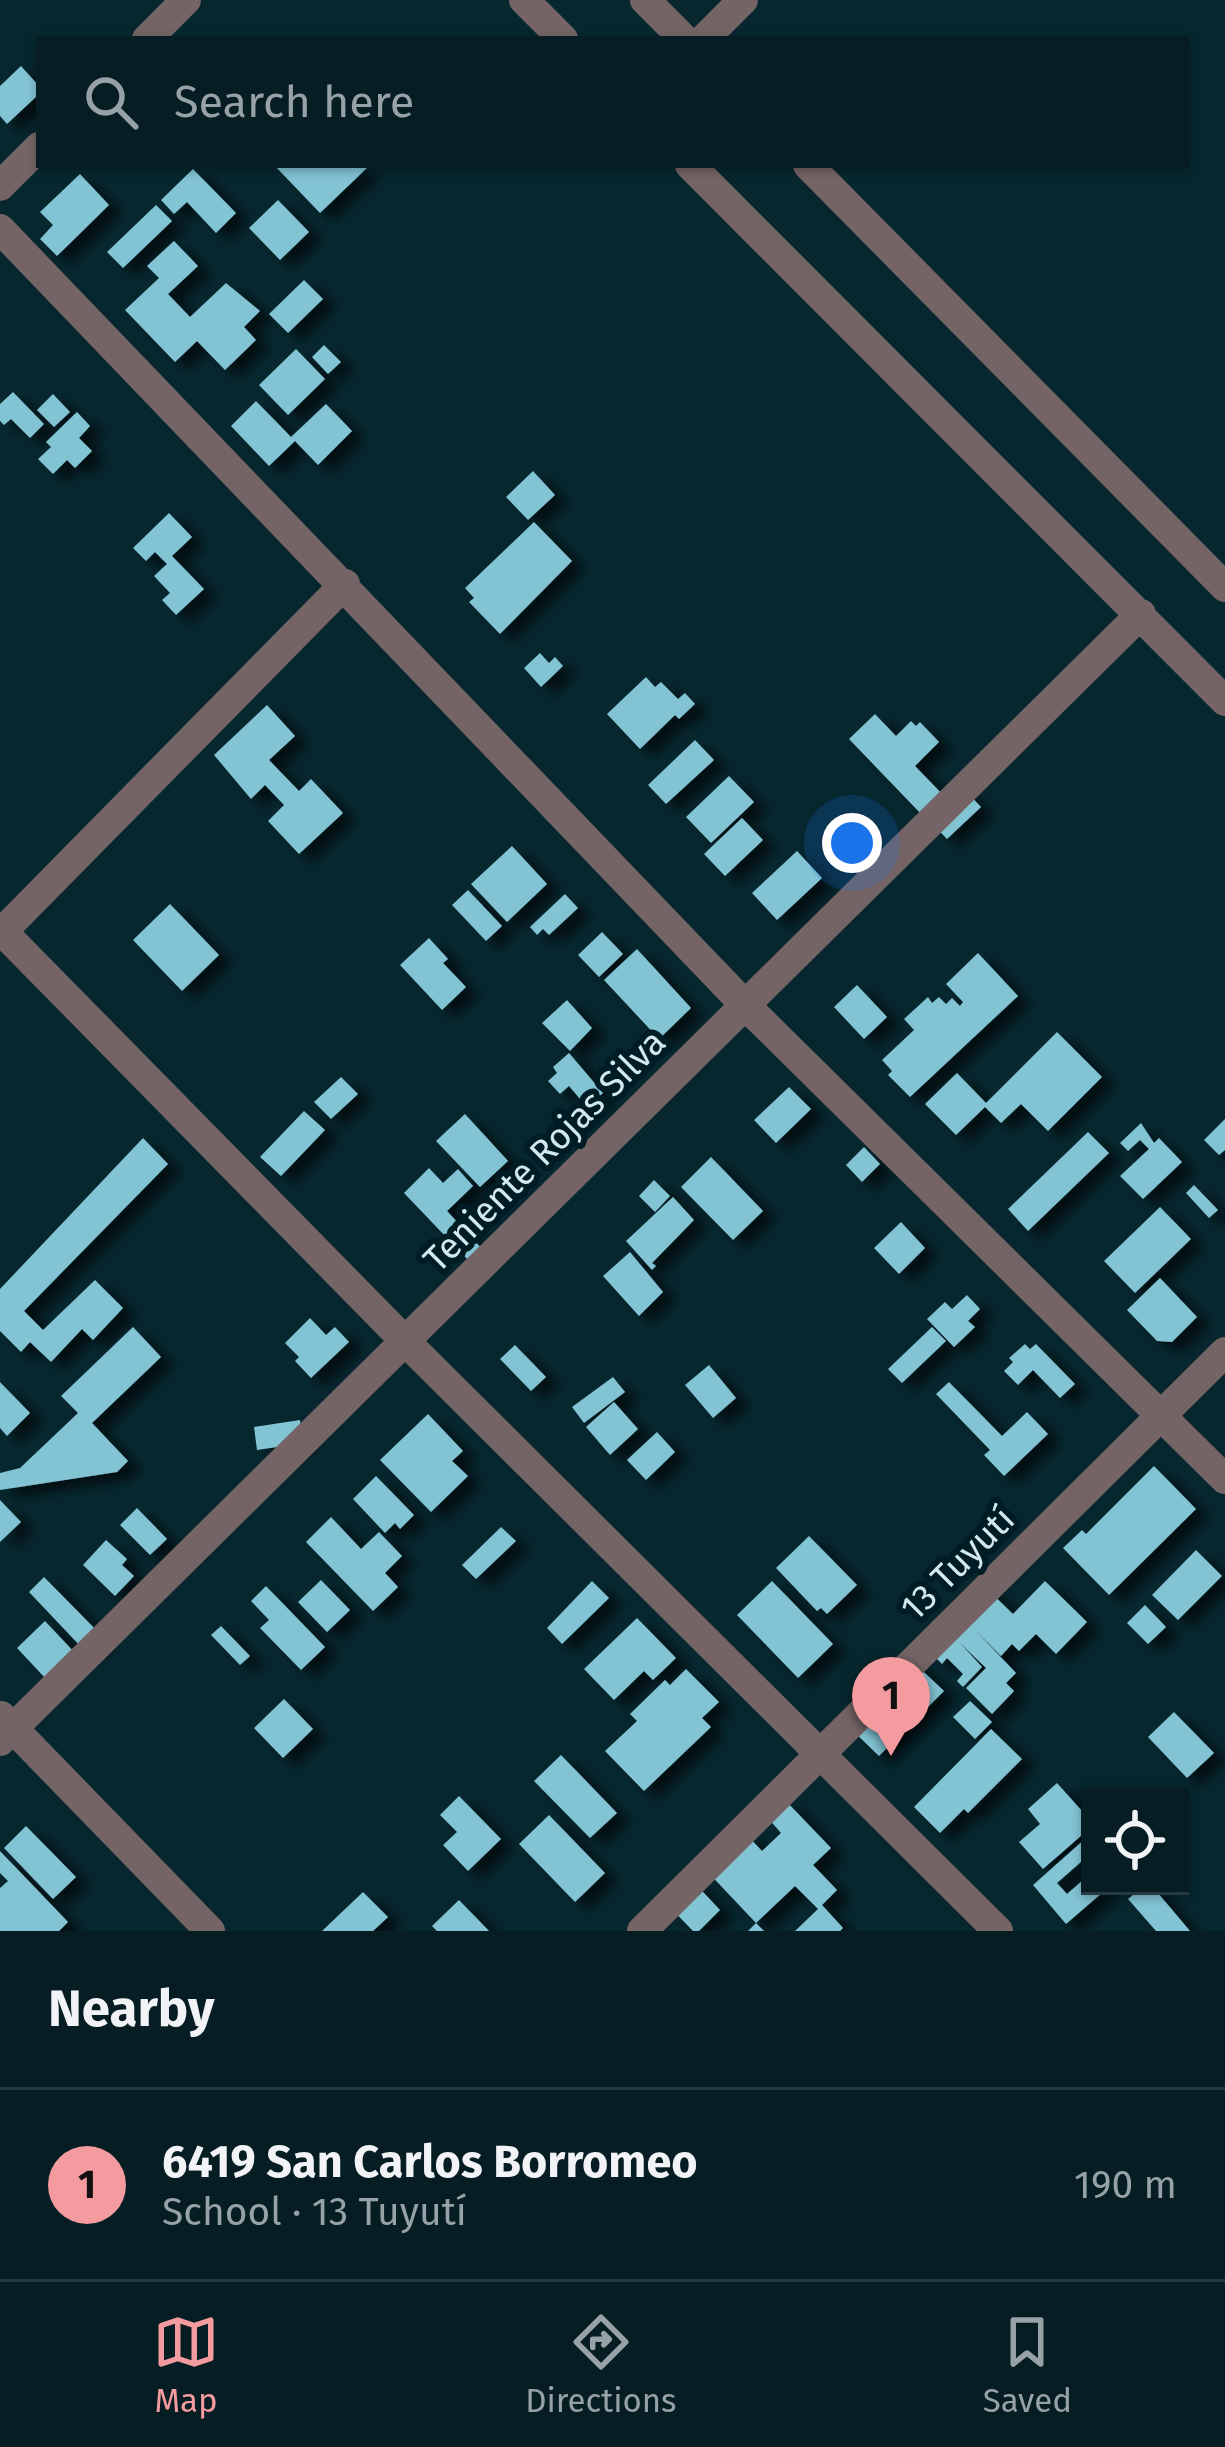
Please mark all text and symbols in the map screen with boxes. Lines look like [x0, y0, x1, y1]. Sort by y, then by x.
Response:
search box [36, 36, 1189, 168]
icon: search [78, 69, 144, 135]
text: Search here [174, 75, 414, 129]
your location [822, 813, 882, 873]
street label: Teniente Rojas Silva [414, 1020, 675, 1281]
street label: 13 Tuyutí [892, 1498, 1024, 1630]
pin: 1 [852, 1657, 930, 1756]
map controls [1081, 1787, 1189, 1895]
button: locate [1081, 1787, 1189, 1895]
text: Nearby [48, 1978, 214, 2040]
text: 6419 San Carlos Borromeo [162, 2135, 698, 2189]
text: 1 [78, 2162, 96, 2208]
text: 190 m [1074, 2162, 1177, 2208]
text: School · 13 Tuyutí [162, 2189, 467, 2235]
tab: Map [153, 2309, 219, 2421]
tab: Directions [525, 2309, 677, 2421]
tab: Saved [983, 2309, 1072, 2421]

